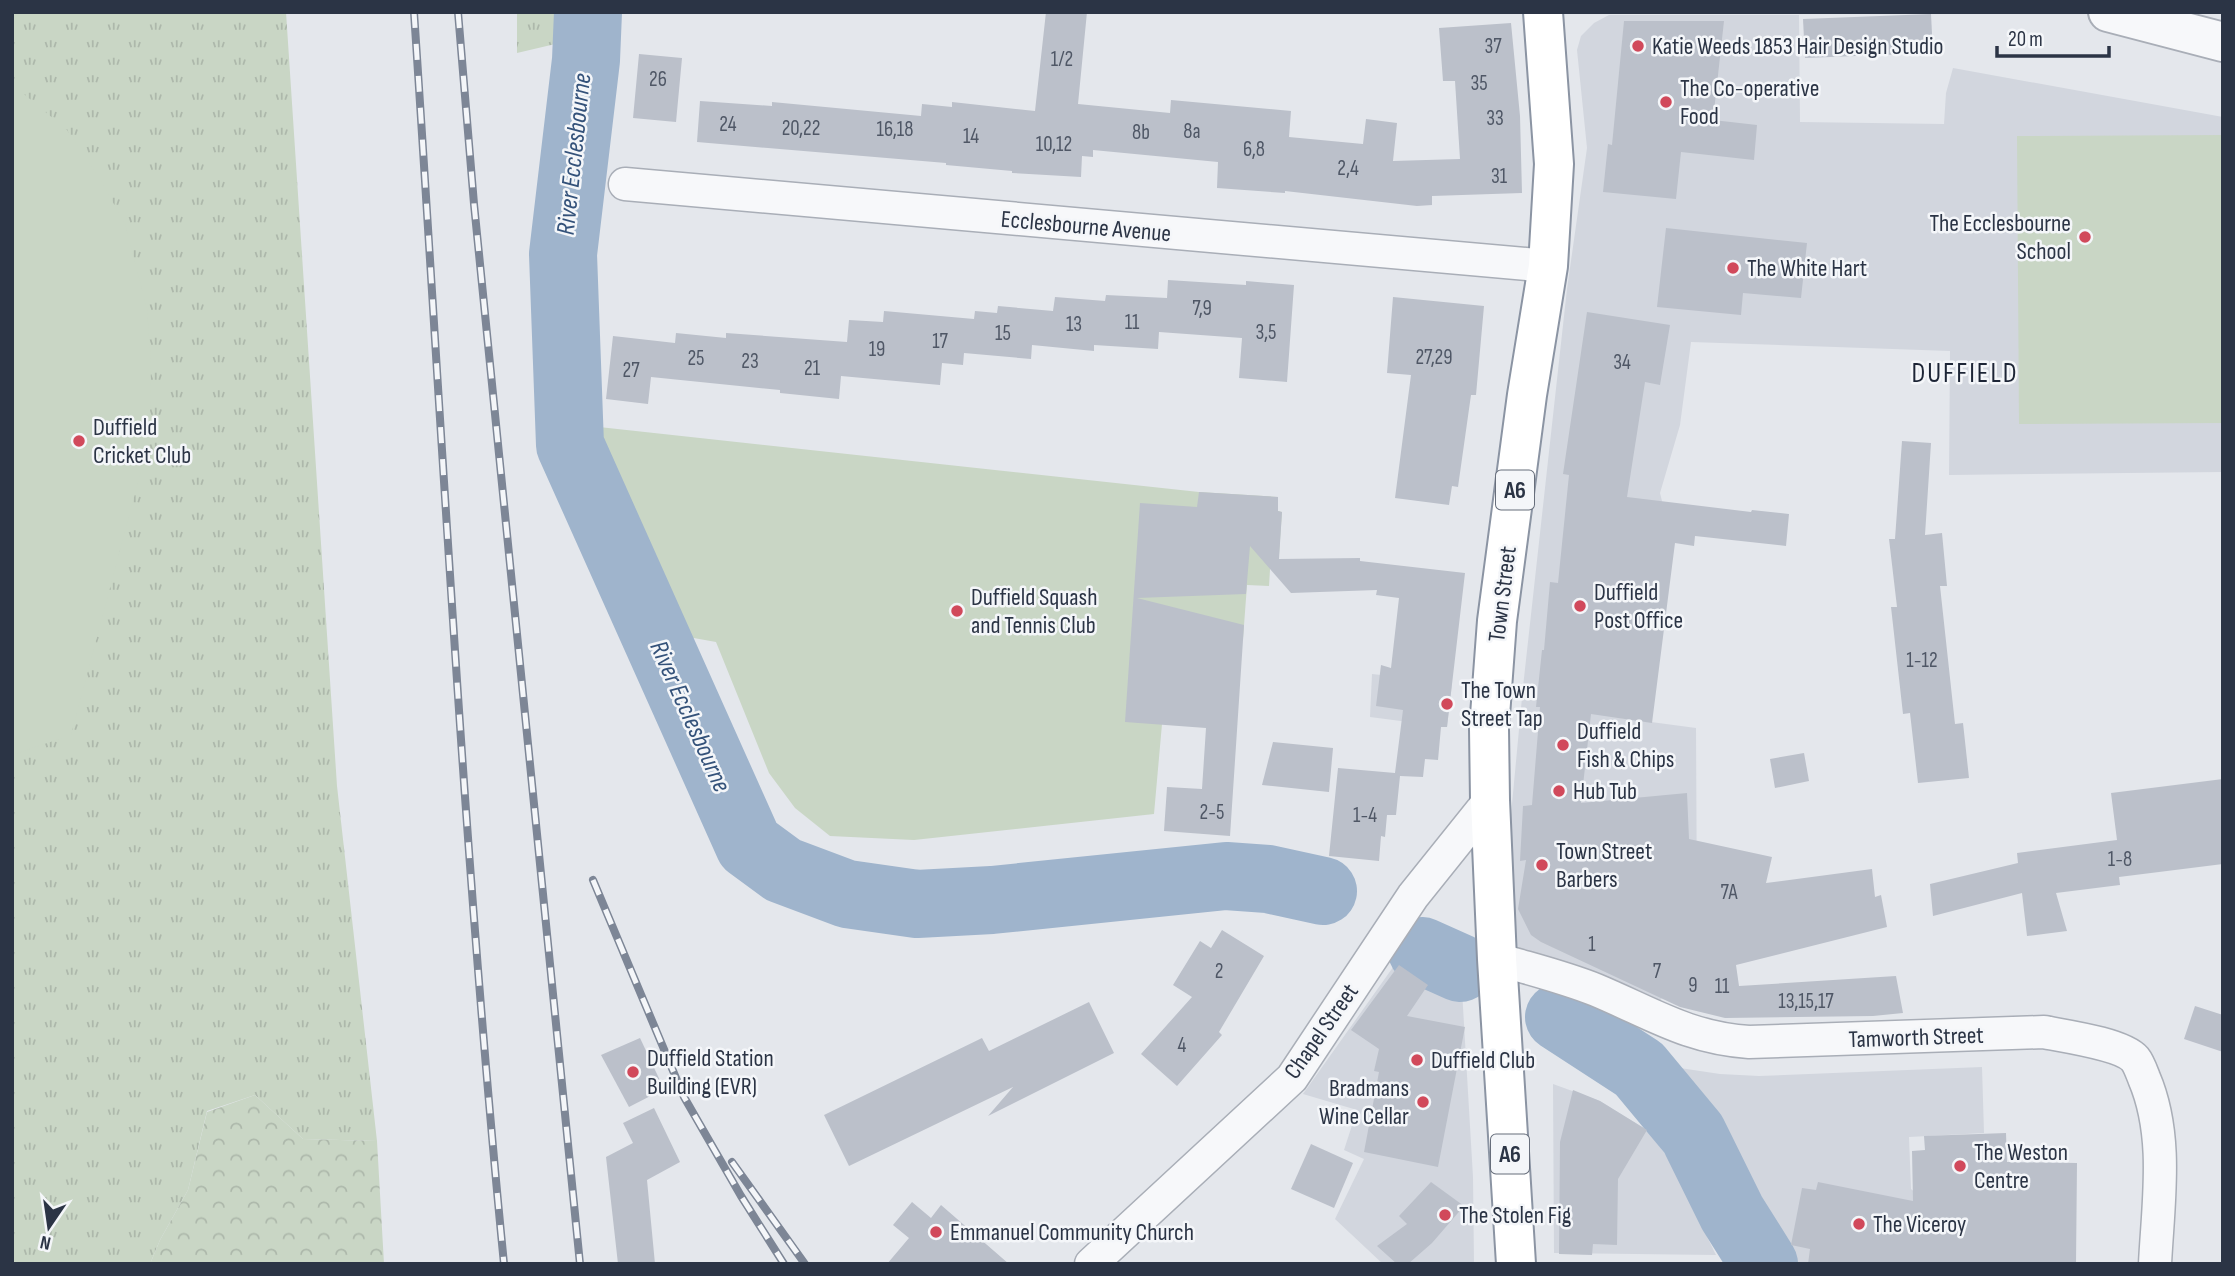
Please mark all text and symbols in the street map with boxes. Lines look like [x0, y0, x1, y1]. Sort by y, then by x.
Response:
scale bar [1997, 14, 2109, 58]
text: 20 m [2008, 27, 2043, 52]
place label: Katie Weeds 1853 Hair Design Studio [1652, 32, 1943, 61]
house number: 37 [1484, 34, 1502, 59]
marker: Katie Weeds 1853 Hair Design Studio [1630, 38, 1646, 54]
house number: 1/2 [1051, 47, 1073, 72]
house number: 26 [649, 67, 667, 92]
house number: 35 [1470, 71, 1488, 96]
water label: River Ecclesbourne [551, 72, 598, 237]
place label: The Co-operative Food [1680, 74, 1819, 131]
marker: The Co-operative Food [1658, 94, 1674, 110]
house number: 33 [1486, 106, 1504, 131]
house number: 24 [719, 112, 737, 137]
house number: 20,22 [782, 116, 820, 141]
house number: 16,18 [877, 117, 913, 142]
house number: 8a [1183, 119, 1201, 144]
house number: 8b [1132, 120, 1150, 145]
house number: 14 [963, 124, 979, 149]
house number: 10,12 [1036, 132, 1072, 157]
house number: 6,8 [1243, 137, 1265, 162]
house number: 2,4 [1337, 156, 1359, 181]
house number: 31 [1491, 164, 1508, 189]
street label: Ecclesbourne Avenue [1000, 205, 1172, 248]
place label: The Ecclesbourne School [1929, 209, 2071, 266]
marker: The Ecclesbourne School [2077, 229, 2093, 245]
place label: The White Hart [1747, 254, 1867, 283]
marker: The White Hart [1725, 260, 1741, 276]
house number: 7,9 [1192, 296, 1212, 321]
house number: 11 [1125, 310, 1140, 335]
house number: 13 [1066, 312, 1082, 337]
house number: 3,5 [1256, 320, 1276, 345]
house number: 15 [995, 321, 1011, 346]
house number: 17 [932, 329, 948, 354]
house number: 19 [869, 337, 885, 362]
house number: 27,29 [1415, 345, 1453, 370]
house number: 25 [687, 346, 705, 371]
house number: 23 [741, 349, 759, 374]
house number: 34 [1613, 350, 1631, 375]
house number: 21 [804, 356, 821, 381]
district label: DUFFIELD [1911, 357, 2019, 390]
house number: 27 [622, 358, 640, 383]
place label: Duffield Cricket Club [93, 413, 191, 470]
marker: Duffield Cricket Club [71, 433, 87, 449]
road number: A6 [1496, 470, 1534, 510]
street label: Town Street [1482, 545, 1523, 644]
place label: Duffield Post Office [1594, 578, 1683, 635]
place label: Duffield Squash and Tennis Club [971, 583, 1097, 640]
marker: Duffield Post Office [1572, 598, 1588, 614]
marker: Duffield Squash and Tennis Club [949, 603, 965, 619]
water label: River Ecclesbourne [642, 636, 737, 797]
house number: 1-12 [1906, 648, 1938, 673]
place label: The Town Street Tap [1461, 676, 1543, 733]
marker: The Town Street Tap [1439, 696, 1455, 712]
place label: Duffield Fish & Chips [1577, 717, 1675, 774]
marker: Duffield Fish & Chips [1555, 737, 1571, 753]
place label: Hub Tub [1573, 777, 1637, 806]
marker: Hub Tub [1551, 783, 1567, 799]
house number: 2-5 [1200, 800, 1224, 825]
house number: 1-4 [1353, 803, 1377, 828]
place label: Town Street Barbers [1556, 837, 1652, 894]
house number: 1-8 [2108, 847, 2132, 872]
marker: Town Street Barbers [1534, 857, 1550, 873]
house number: 7A [1720, 880, 1739, 905]
house number: 1 [1588, 932, 1596, 957]
house number: 2 [1215, 959, 1223, 984]
house number: 7 [1653, 959, 1662, 984]
house number: 9 [1688, 973, 1698, 998]
house number: 11 [1715, 974, 1730, 999]
street label: Chapel Street [1278, 978, 1365, 1085]
house number: 13,15,17 [1778, 989, 1834, 1014]
street label: Tamworth Street [1848, 1021, 1984, 1054]
house number: 4 [1178, 1033, 1187, 1058]
place label: Duffield Station Building (EVR) [647, 1044, 774, 1101]
place label: Duffield Club [1431, 1046, 1535, 1075]
marker: Duffield Club [1409, 1052, 1425, 1068]
marker: Duffield Station Building (EVR) [625, 1064, 641, 1080]
place label: Bradmans Wine Cellar [1319, 1074, 1409, 1131]
marker: Bradmans Wine Cellar [1415, 1094, 1431, 1110]
road number: A6 [1491, 1134, 1529, 1174]
place label: The Weston Centre [1974, 1138, 2068, 1195]
marker: The Weston Centre [1952, 1158, 1968, 1174]
north arrow [14, 1192, 84, 1262]
place label: The Stolen Fig [1459, 1201, 1571, 1230]
marker: The Stolen Fig [1437, 1207, 1453, 1223]
place label: The Viceroy [1873, 1210, 1966, 1239]
marker: The Viceroy [1851, 1216, 1867, 1232]
place label: Emmanuel Community Church [950, 1218, 1194, 1247]
marker: Emmanuel Community Church [928, 1224, 944, 1240]
text: N [38, 1230, 53, 1254]

